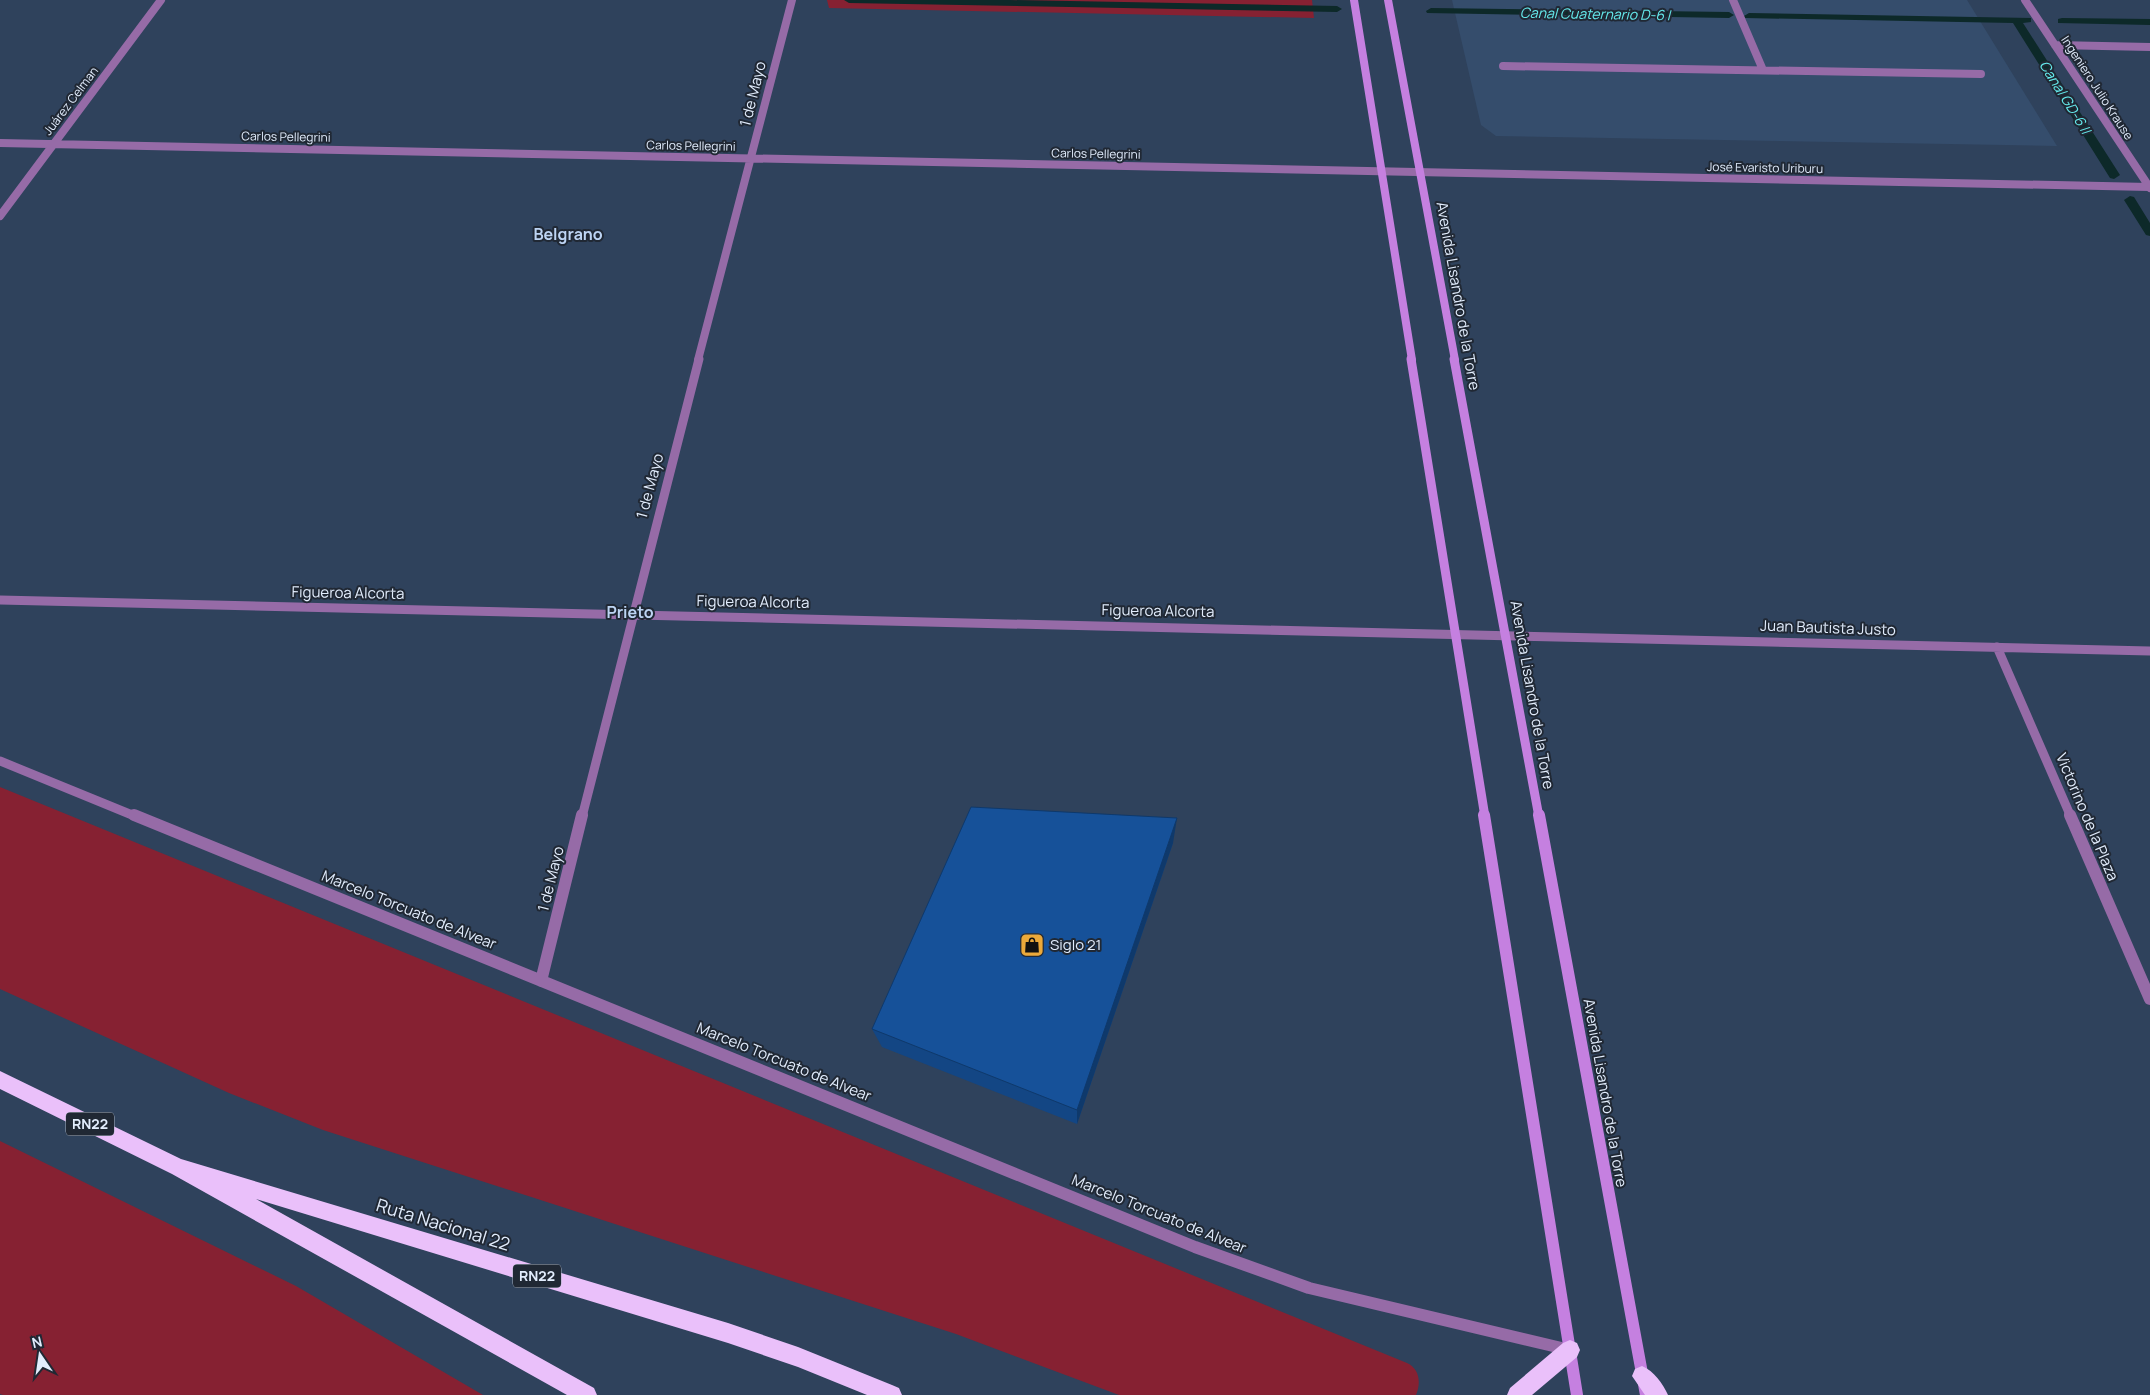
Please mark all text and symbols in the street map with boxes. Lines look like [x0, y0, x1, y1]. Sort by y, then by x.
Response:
water label: Canal Cuaternario D-6 I [1520, 3, 1672, 24]
street label: Ingeniero Julio Krause [2057, 33, 2137, 143]
water label: Canal GD-6 II [2035, 56, 2096, 138]
street label: 1 de Mayo [734, 59, 771, 129]
street label: Juárez Celman [39, 63, 102, 138]
street label: Carlos Pellegrini [241, 127, 331, 146]
street label: Carlos Pellegrini [646, 136, 736, 155]
street label: Carlos Pellegrini [1051, 144, 1141, 163]
street label: José Evaristo Uriburu [1707, 158, 1823, 177]
street label: Avenida Lisandro de la Torre [1432, 200, 1485, 392]
district label: Belgrano [533, 223, 603, 245]
street label: 1 de Mayo [631, 451, 668, 521]
street label: Figueroa Alcorta [291, 581, 405, 604]
street label: Figueroa Alcorta [696, 590, 810, 613]
street label: Figueroa Alcorta [1101, 599, 1215, 622]
street label: Avenida Lisandro de la Torre [1506, 599, 1559, 791]
district label: Prieto [606, 601, 654, 623]
street label: Juan Bautista Justo [1760, 615, 1896, 640]
street label: Victorino de la Plaza [2051, 750, 2124, 884]
street label: 1 de Mayo [532, 844, 569, 914]
street label: Marcelo Torcuato de Alvear [319, 865, 500, 954]
shop icon: Siglo 21 [1019, 932, 1045, 958]
place label: Siglo 21 [1050, 934, 1101, 955]
street label: Avenida Lisandro de la Torre [1579, 997, 1632, 1189]
street label: Marcelo Torcuato de Alvear [694, 1017, 875, 1106]
road number: RN22 [66, 1112, 114, 1136]
street label: Marcelo Torcuato de Alvear [1069, 1169, 1250, 1258]
street label: Ruta Nacional 22 [373, 1192, 513, 1256]
road number: RN22 [513, 1264, 561, 1288]
north arrow [15, 1330, 65, 1380]
text: N [30, 1331, 44, 1352]

